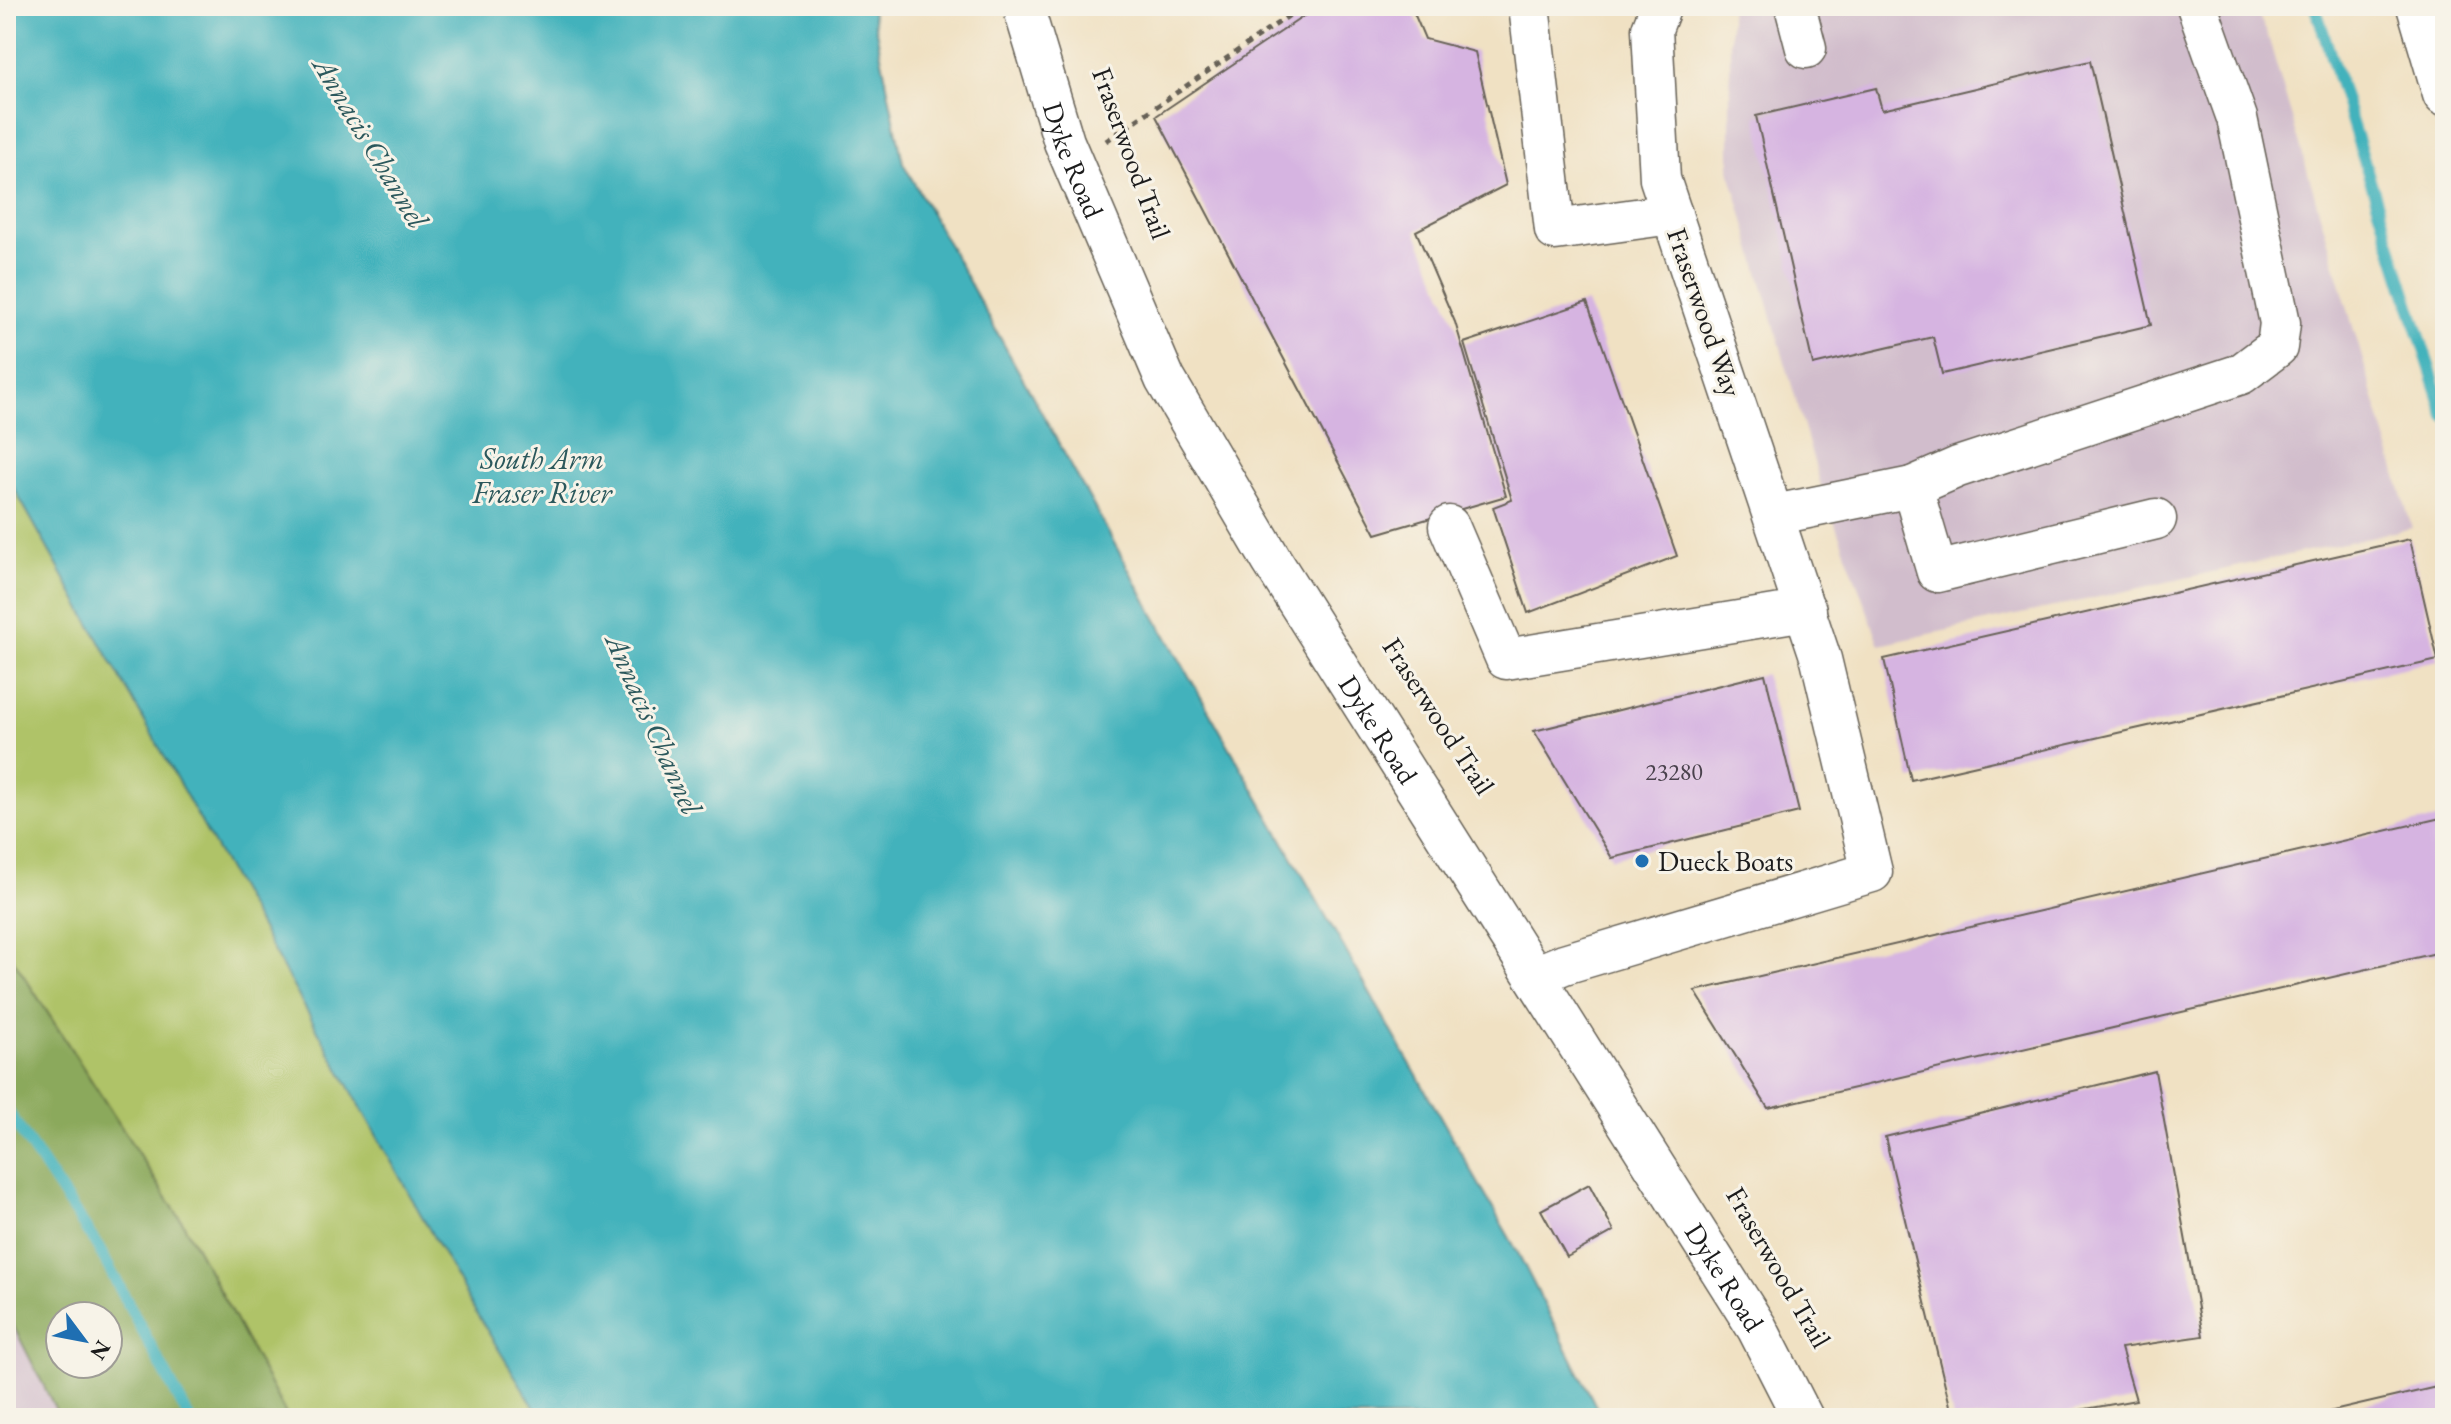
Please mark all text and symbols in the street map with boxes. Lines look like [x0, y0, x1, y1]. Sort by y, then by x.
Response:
water label: Annacis Channel [303, 47, 438, 236]
street label: Fraserwood Trail [1084, 62, 1180, 244]
street label: Dyke Road [1035, 98, 1113, 224]
street label: Fraserwood Way [1659, 223, 1751, 402]
water label: South Arm Fraser River [471, 439, 613, 512]
water label: Annacis Channel [596, 626, 712, 822]
street label: Fraserwood Trail [1375, 631, 1503, 802]
street label: Dyke Road [1331, 668, 1427, 791]
house number: 23280 [1645, 756, 1703, 787]
place label: Dueck Boats [1658, 843, 1793, 879]
marker: Dueck Boats [1633, 852, 1651, 870]
street label: Fraserwood Trail [1718, 1180, 1840, 1354]
street label: Dyke Road [1677, 1216, 1773, 1339]
north arrow [44, 1300, 124, 1380]
text: N [83, 1335, 118, 1366]

